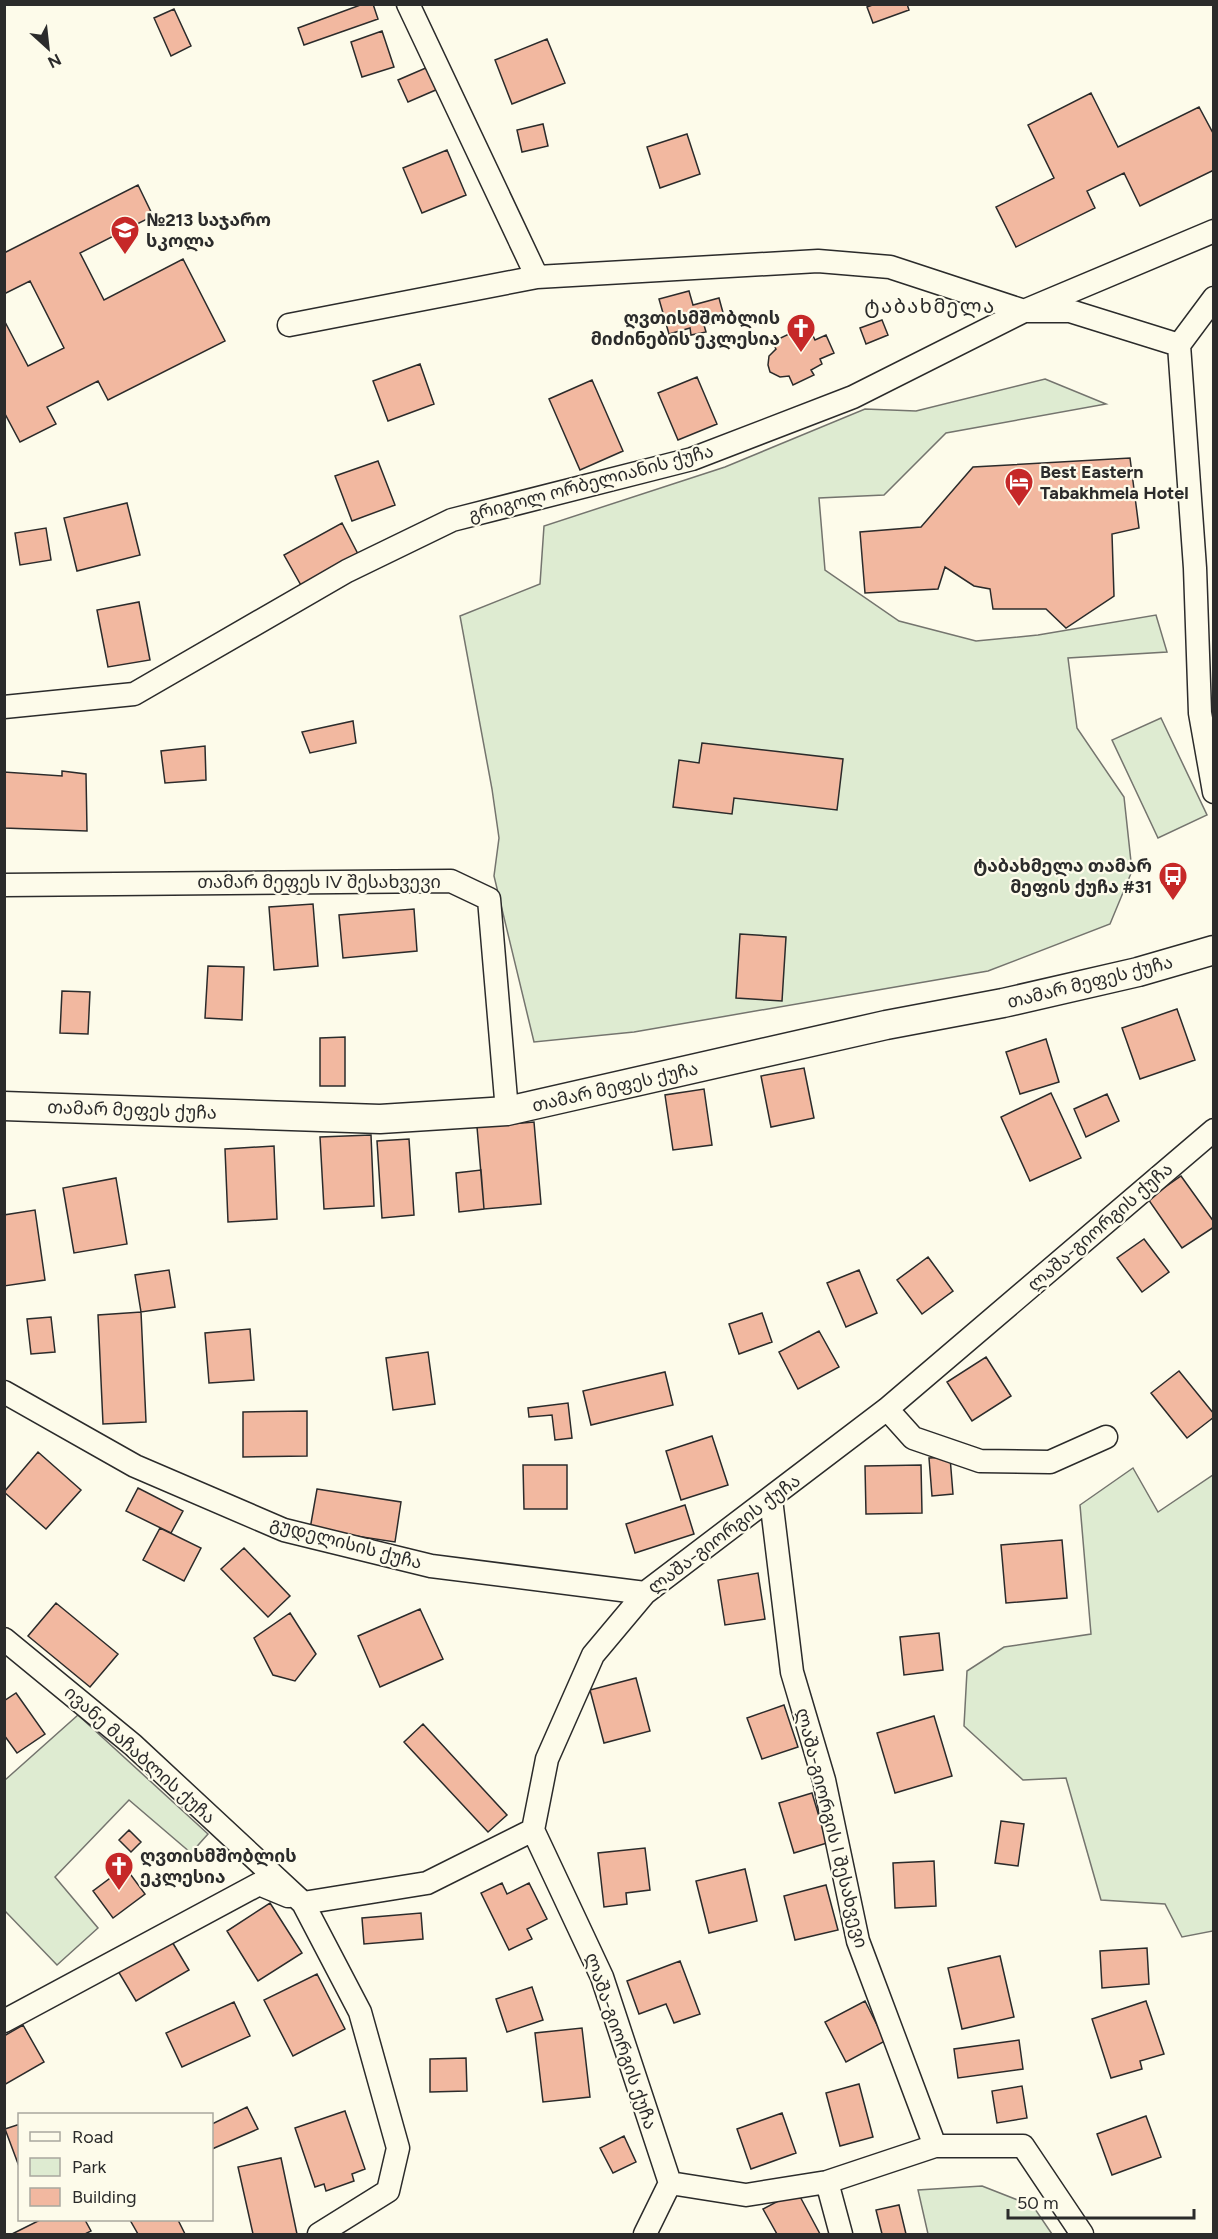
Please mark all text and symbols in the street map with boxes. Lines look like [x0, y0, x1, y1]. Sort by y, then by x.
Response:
north arrow [18, 18, 78, 78]
text: N [45, 50, 64, 72]
place label: №213 საჯარო სკოლა [146, 209, 271, 252]
school or university icon: №213 საჯარო სკოლა [109, 214, 141, 256]
district label: ტაბახმელა [864, 294, 996, 319]
place label: ღვთისმშობლის მიძინების ეკლესია [591, 307, 780, 350]
church icon: ღვთისმშობლის მიძინების ეკლესია [785, 312, 817, 354]
street label: გრიგოლ ორბელიანის ქუჩა [466, 440, 716, 526]
place label: Best Eastern Tabakhmela Hotel [1040, 461, 1189, 504]
hotel icon: Best Eastern Tabakhmela Hotel [1003, 466, 1035, 508]
place label: ტაბახმელა თამარ მეფის ქუჩა #31 [973, 855, 1152, 898]
bus stop icon: ტაბახმელა თამარ მეფის ქუჩა #31 [1157, 860, 1189, 902]
street label: თამარ მეფეს IV შესახვევი [197, 871, 441, 893]
street label: თამარ მეფეს ქუჩა [1005, 951, 1175, 1013]
street label: თამარ მეფეს ქუჩა [530, 1057, 700, 1117]
street label: თამარ მეფეს ქუჩა [47, 1096, 217, 1124]
street label: ლაშა-გიორგის ქუჩა [1023, 1158, 1177, 1296]
street label: ლაშა-გიორგის ქუჩა [643, 1469, 805, 1599]
street label: გუდელისის ქუჩა [268, 1512, 424, 1574]
street label: ივანე მაჩაბლის ქუჩა [60, 1681, 220, 1829]
street label: ლაშა-გიორგის I შესახვევი [791, 1706, 873, 1950]
place label: ღვთისმშობლის ეკლესია [140, 1845, 297, 1888]
church icon: ღვთისმშობლის ეკლესია [103, 1850, 135, 1892]
street label: ლაშა-გიორგის ქუჩა [580, 1950, 662, 2132]
legend [18, 2113, 213, 2221]
text: Road [72, 2126, 113, 2148]
text: Park [72, 2156, 107, 2178]
scale bar [1008, 2182, 1194, 2220]
text: Building [72, 2186, 137, 2208]
text: 50 m [1017, 2192, 1059, 2214]

